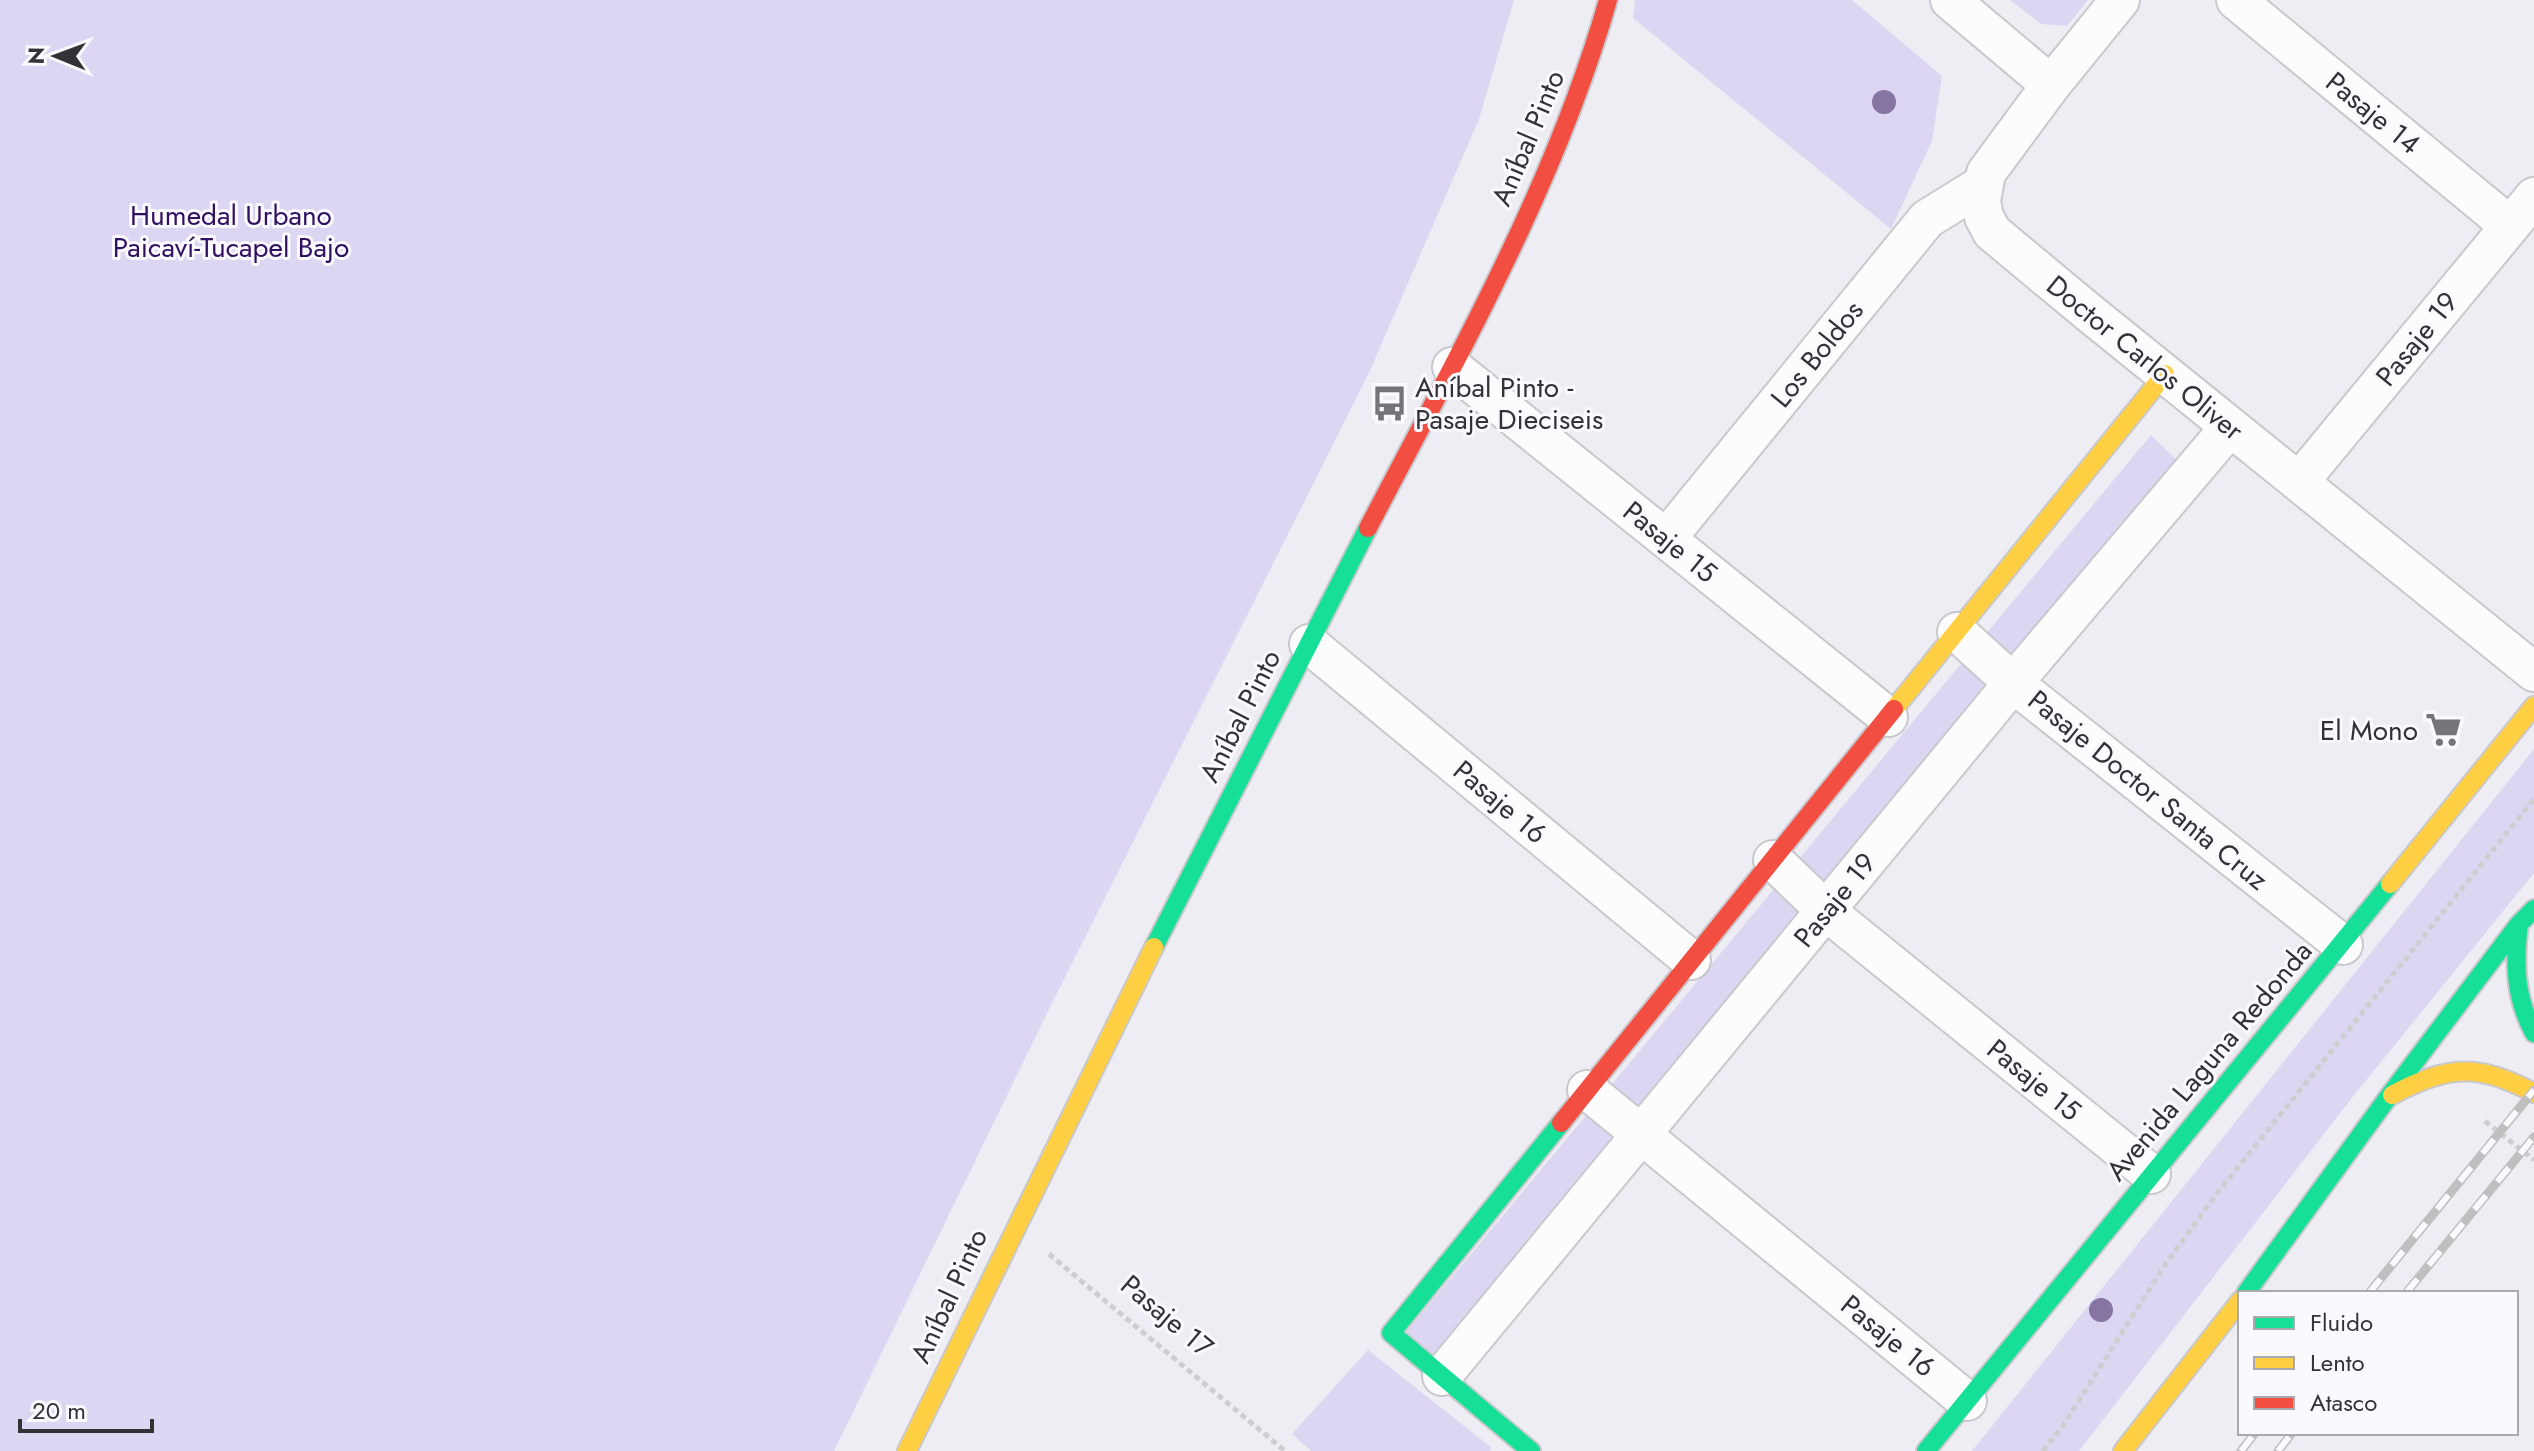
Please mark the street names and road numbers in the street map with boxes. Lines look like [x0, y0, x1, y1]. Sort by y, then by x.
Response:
street label: Pasaje 14 [2317, 62, 2429, 164]
street label: Aníbal Pinto [1481, 64, 1575, 212]
street label: Doctor Carlos Oliver [2038, 266, 2253, 451]
street label: Pasaje 19 [2366, 283, 2468, 395]
street label: Los Boldos [1761, 292, 1873, 416]
street label: Pasaje 15 [1614, 491, 1726, 593]
street label: Aníbal Pinto [1189, 643, 1291, 789]
street label: Pasaje Doctor Santa Cruz [2019, 680, 2277, 900]
street label: Pasaje 16 [1444, 751, 1556, 853]
street label: Pasaje 19 [1784, 844, 1886, 956]
street label: Avenida Laguna Redonda [2096, 932, 2322, 1190]
street label: Pasaje 15 [1978, 1029, 2090, 1131]
street label: Aníbal Pinto [900, 1222, 998, 1370]
street label: Pasaje 17 [1112, 1265, 1222, 1367]
street label: Pasaje 16 [1832, 1285, 1944, 1387]

